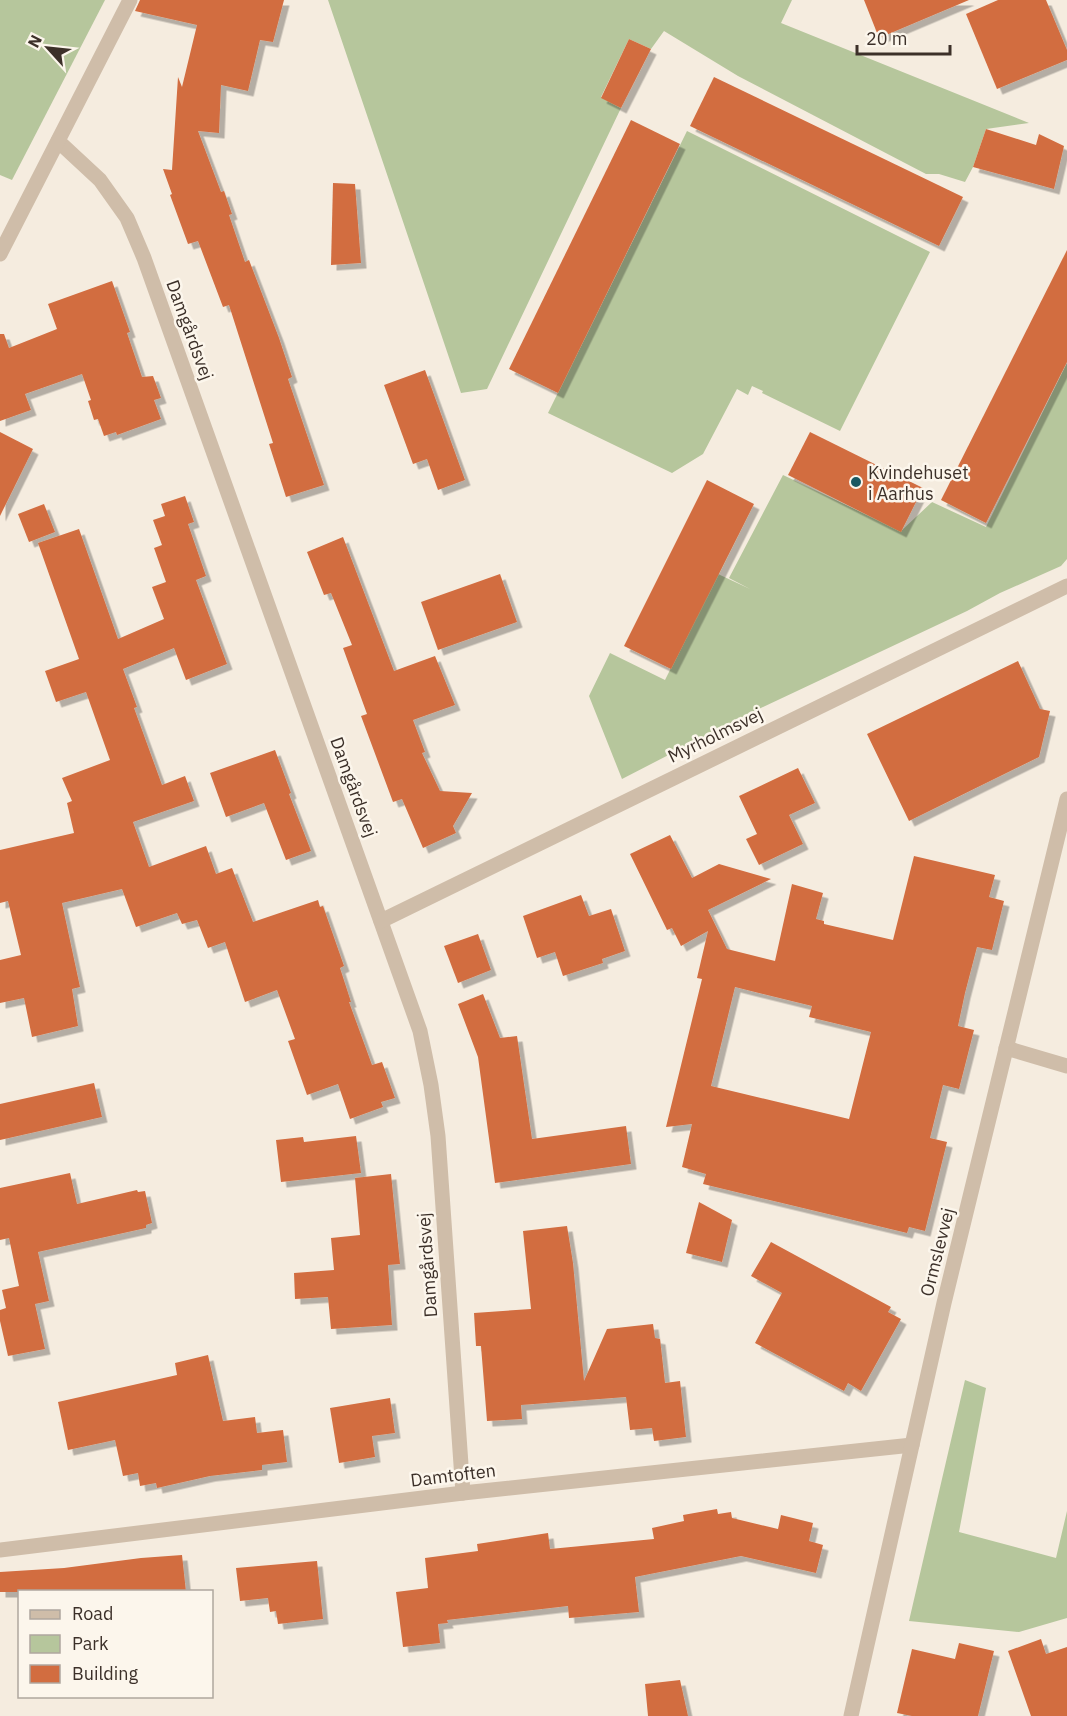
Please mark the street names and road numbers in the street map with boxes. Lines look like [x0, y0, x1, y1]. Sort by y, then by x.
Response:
street label: Damgårdsvej [161, 277, 219, 383]
street label: Myrholmsvej [664, 702, 766, 768]
street label: Damgårdsvej [325, 734, 383, 840]
street label: Ormslevvej [915, 1205, 959, 1299]
street label: Damgårdsvej [412, 1212, 442, 1318]
street label: Damtoften [409, 1458, 497, 1492]

